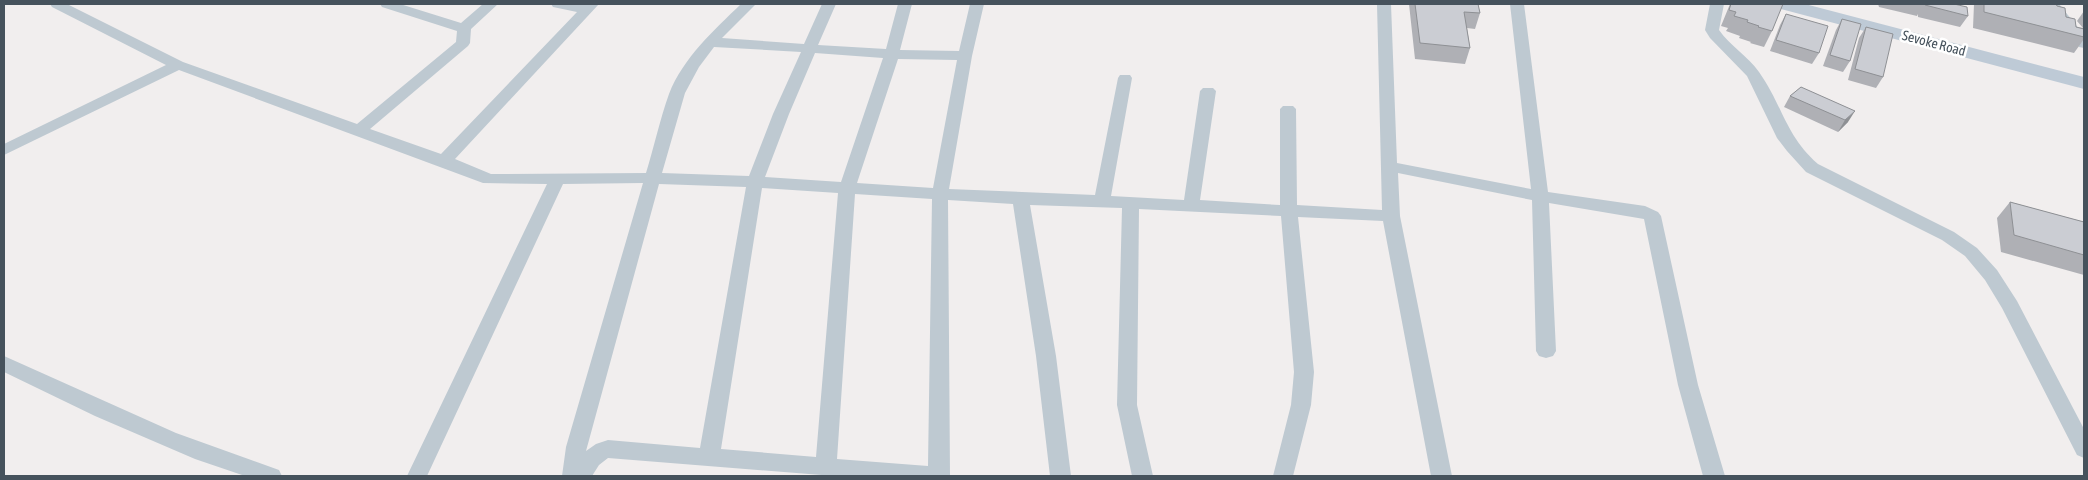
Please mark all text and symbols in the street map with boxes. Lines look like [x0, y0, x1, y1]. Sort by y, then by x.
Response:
street label: Sevoke Road [1900, 27, 1968, 59]

